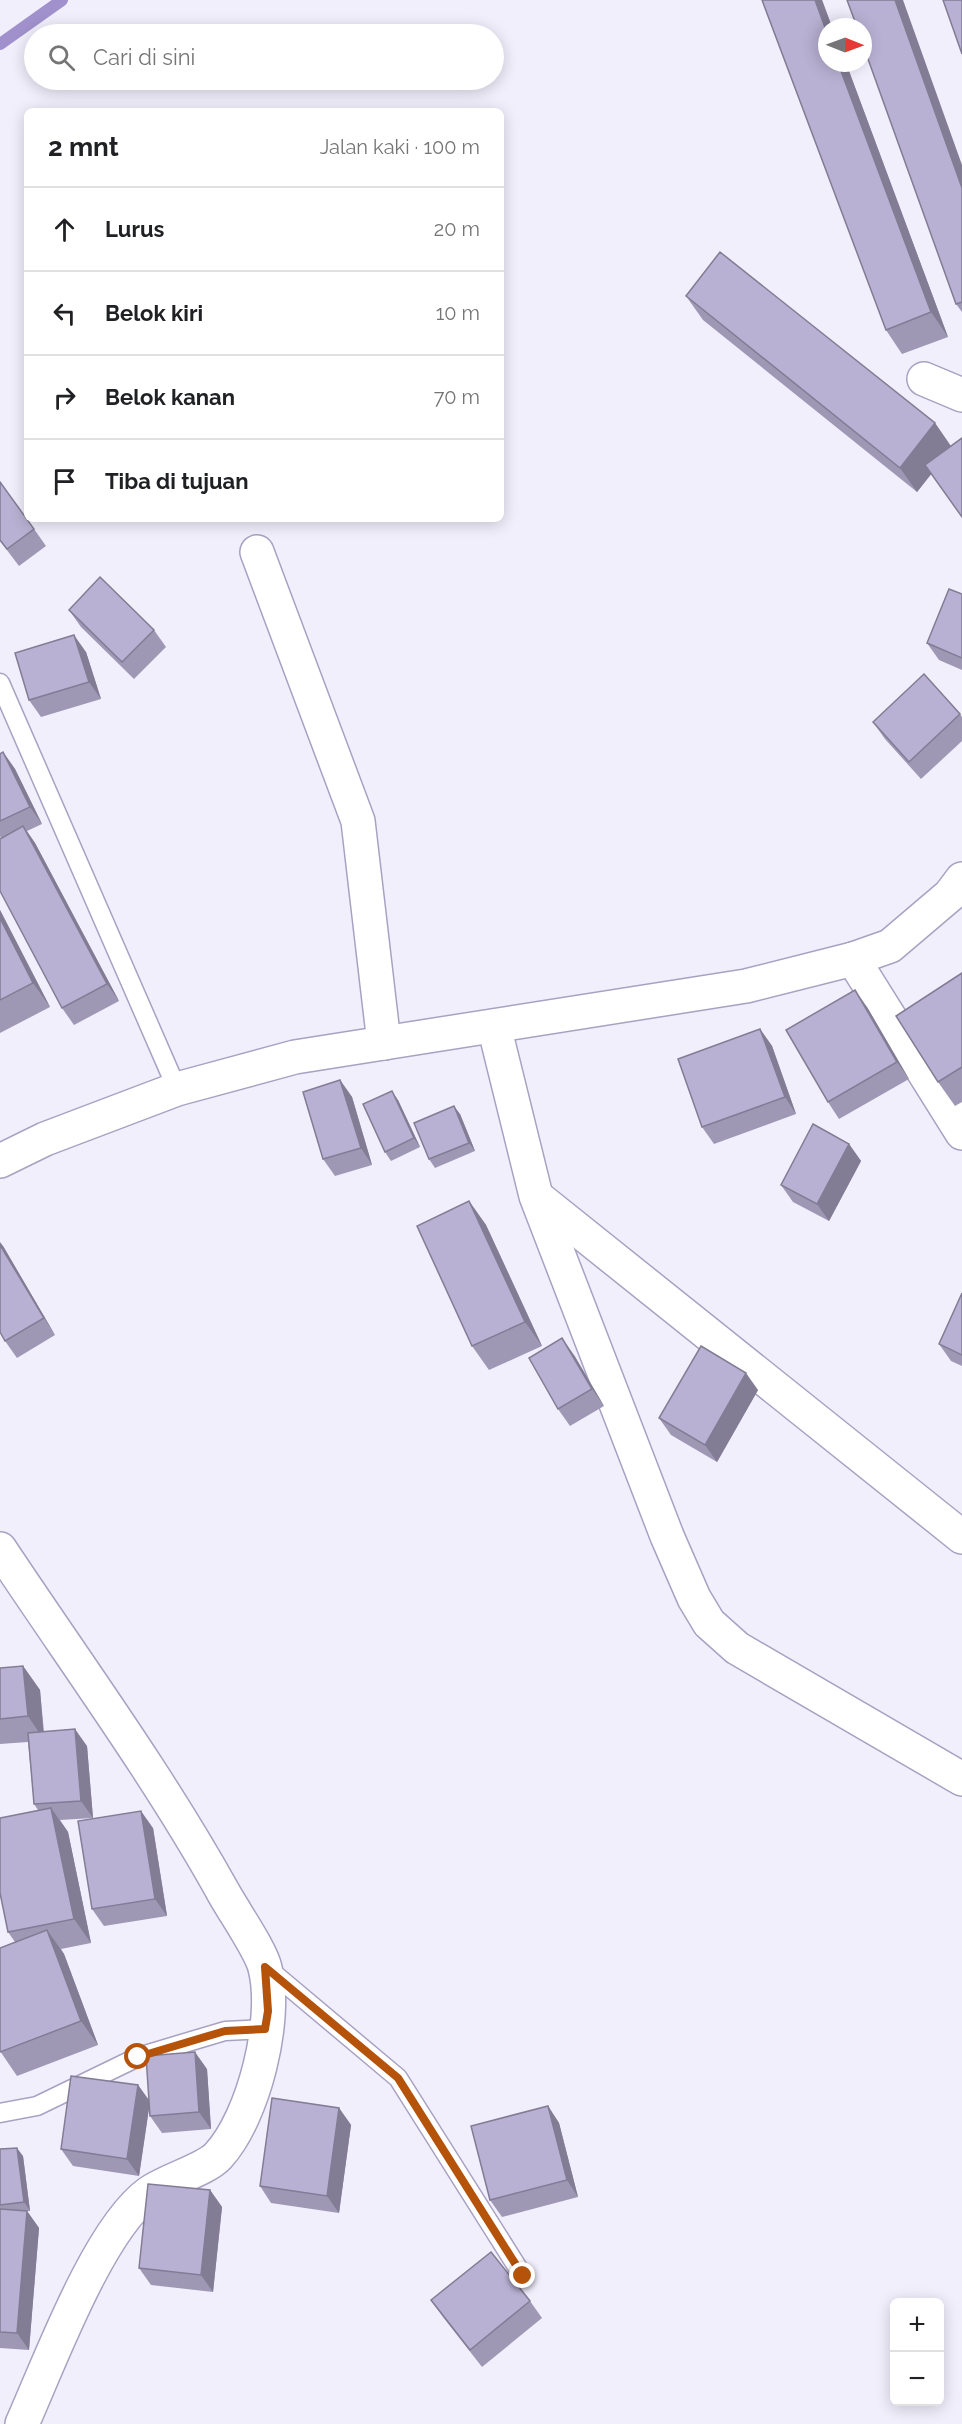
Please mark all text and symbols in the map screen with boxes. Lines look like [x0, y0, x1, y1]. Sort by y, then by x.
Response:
north arrow [818, 18, 872, 72]
search box [24, 24, 504, 90]
icon: search [45, 41, 78, 74]
text: Cari di sini [93, 44, 195, 70]
text: 2 mnt [48, 132, 119, 162]
text: Jalan kaki · 100 m [320, 135, 480, 159]
icon: ahead [48, 213, 81, 246]
text: Lurus [105, 216, 164, 242]
text: 20 m [434, 217, 480, 241]
icon: left [48, 297, 81, 330]
text: Belok kiri [105, 300, 203, 326]
text: 10 m [436, 301, 480, 325]
icon: right [48, 381, 81, 414]
text: Belok kanan [105, 384, 235, 410]
text: 70 m [434, 385, 480, 409]
icon: arrive [48, 465, 81, 498]
text: Tiba di tujuan [105, 468, 248, 494]
route start [124, 2043, 150, 2069]
route end [509, 2262, 535, 2288]
map controls [890, 2298, 944, 2406]
button: + [890, 2298, 944, 2352]
button: − [890, 2352, 944, 2406]

